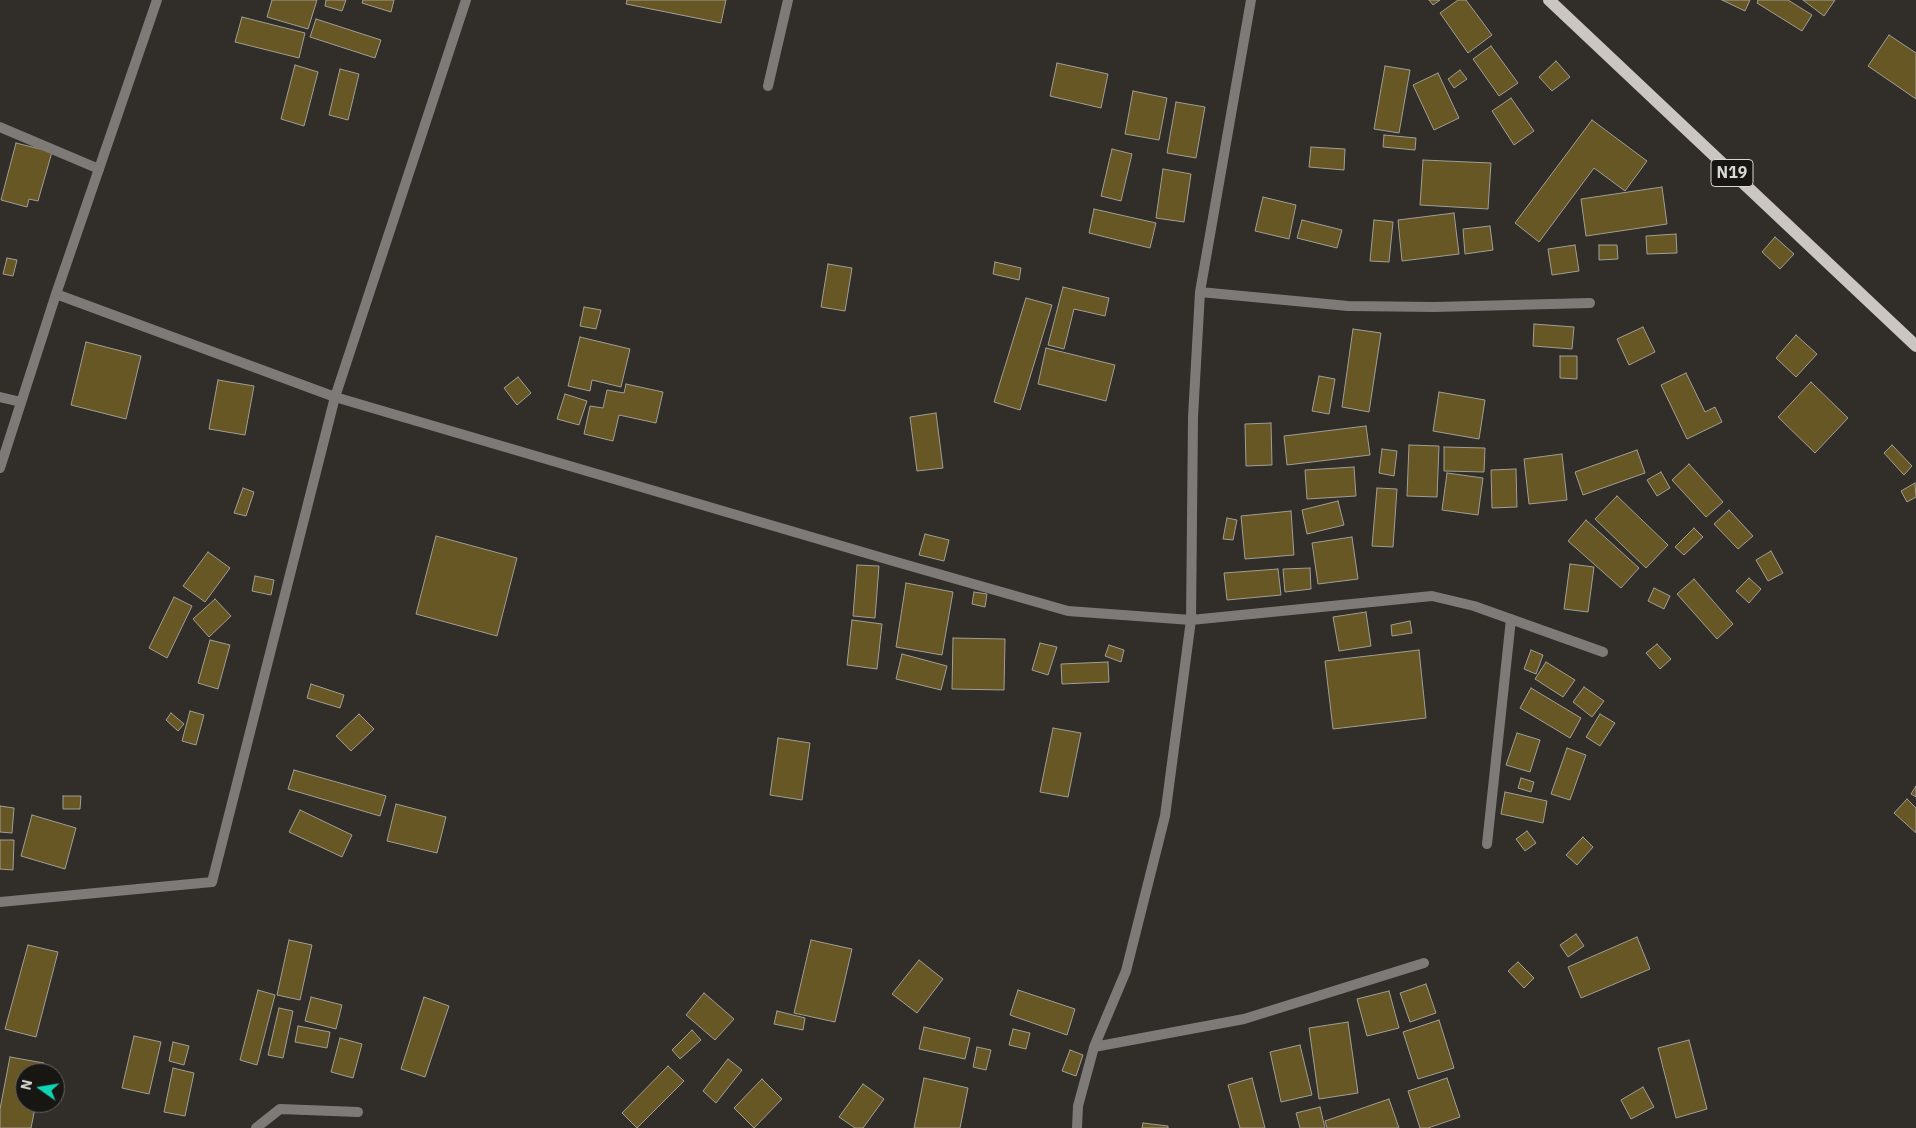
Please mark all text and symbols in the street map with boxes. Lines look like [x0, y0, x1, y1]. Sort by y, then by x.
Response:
road number: N19 [1711, 160, 1753, 187]
north arrow [15, 1063, 65, 1113]
text: N [16, 1078, 36, 1092]

